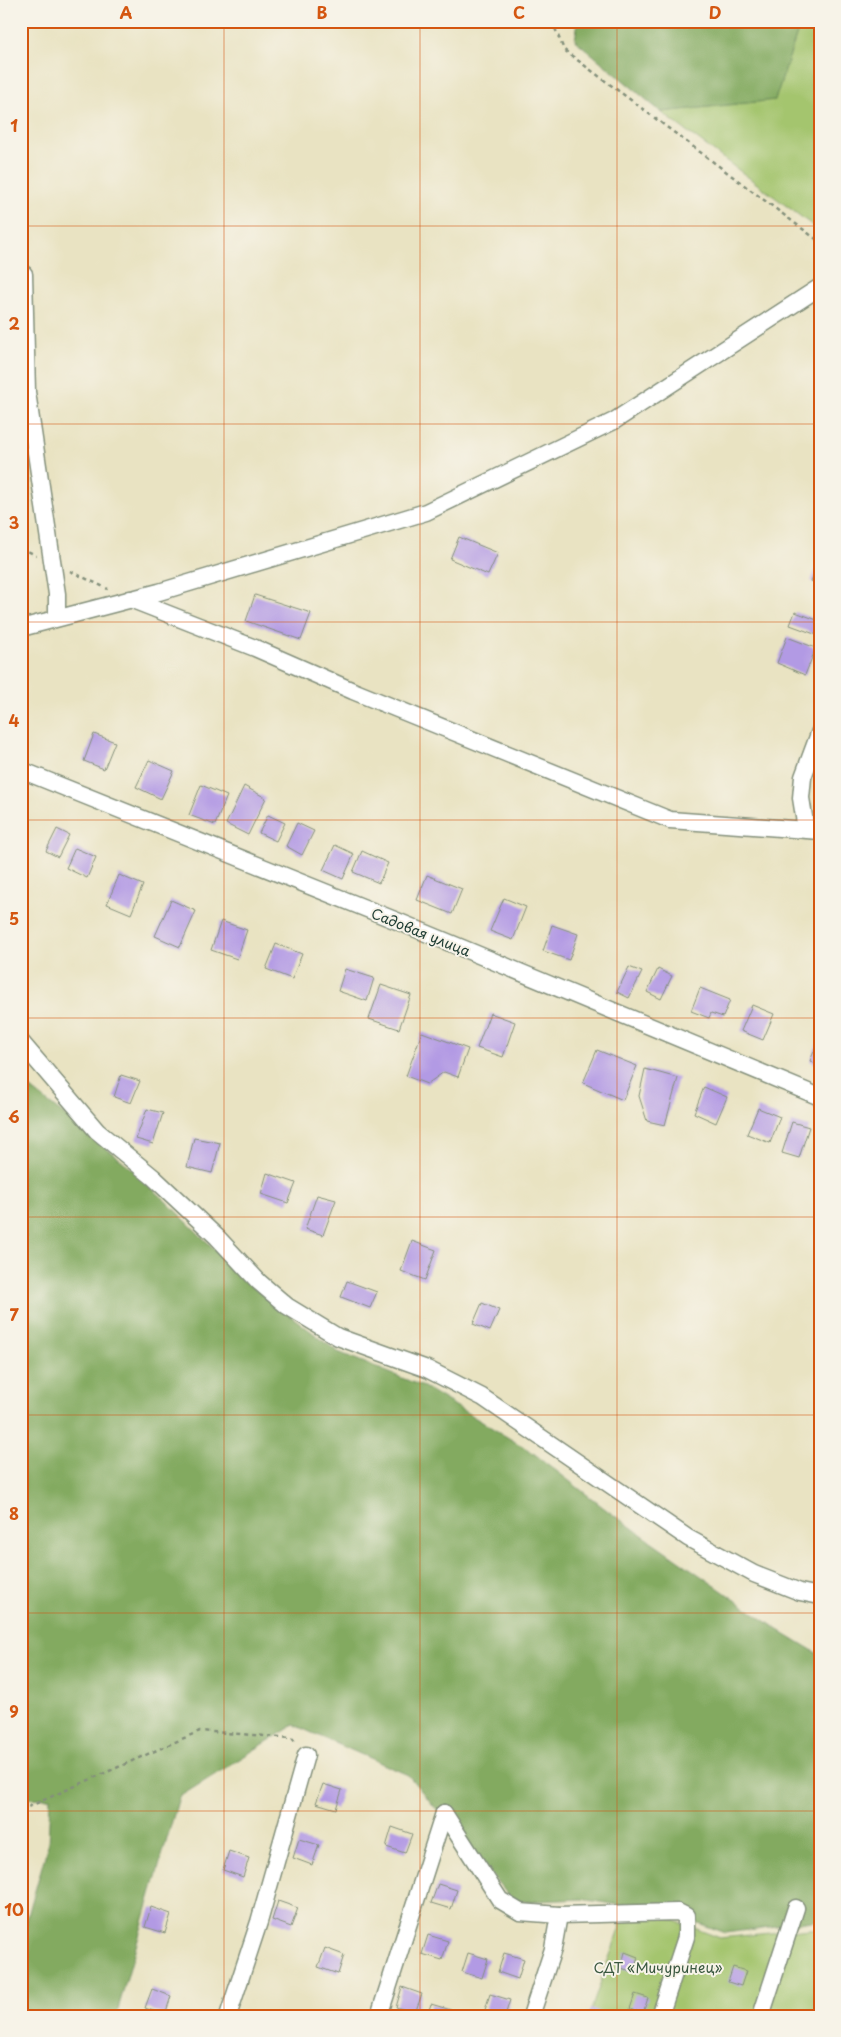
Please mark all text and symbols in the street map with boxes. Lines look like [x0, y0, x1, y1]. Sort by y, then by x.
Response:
text: A [120, 0, 133, 24]
text: B [317, 0, 328, 24]
text: C [513, 0, 525, 24]
text: D [709, 0, 721, 24]
text: 1 [10, 113, 18, 137]
text: 2 [8, 311, 20, 335]
text: 3 [9, 510, 19, 534]
text: 4 [9, 708, 20, 732]
street label: Садовая улица [368, 903, 474, 962]
text: 5 [9, 906, 19, 930]
text: 6 [8, 1104, 20, 1128]
text: 7 [9, 1302, 19, 1326]
text: 8 [9, 1501, 19, 1525]
text: 9 [9, 1699, 19, 1723]
text: 10 [4, 1897, 24, 1921]
park label: СДТ «Мичуринец» [593, 1957, 723, 1978]

